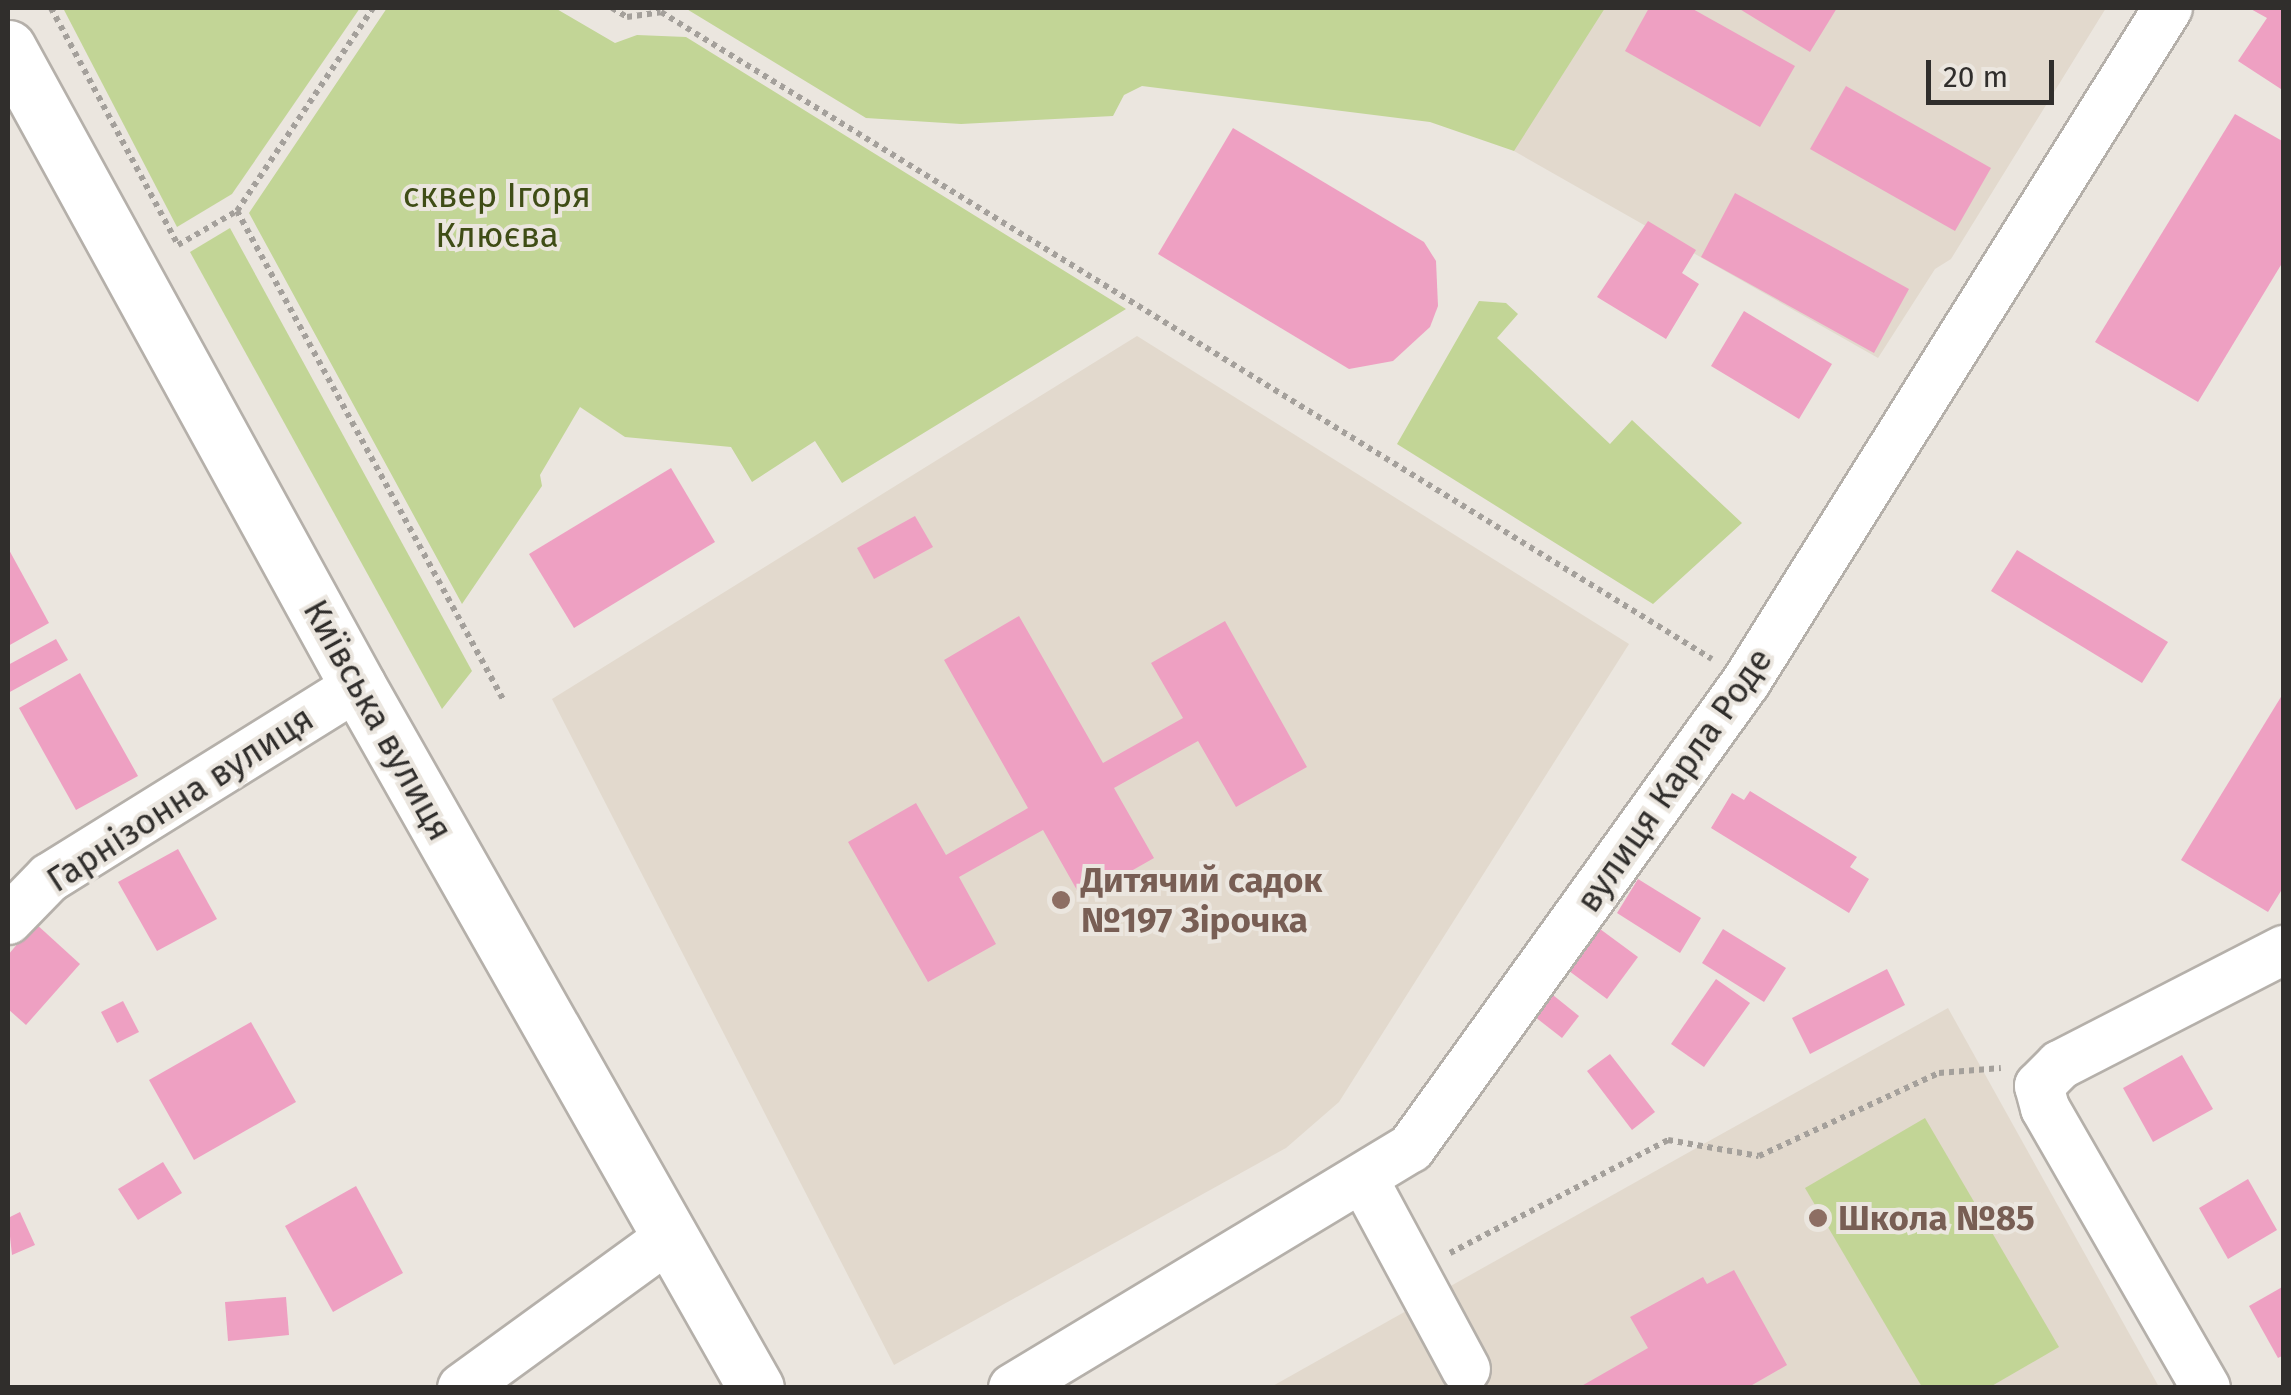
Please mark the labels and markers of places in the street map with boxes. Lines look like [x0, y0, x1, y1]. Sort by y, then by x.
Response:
place label: Дитячий садок №197 Зірочка [1081, 859, 1322, 941]
marker: Дитячий садок №197 Зірочка [1050, 889, 1072, 911]
place label: Школа №85 [1838, 1197, 2035, 1239]
marker: Школа №85 [1807, 1207, 1829, 1229]

